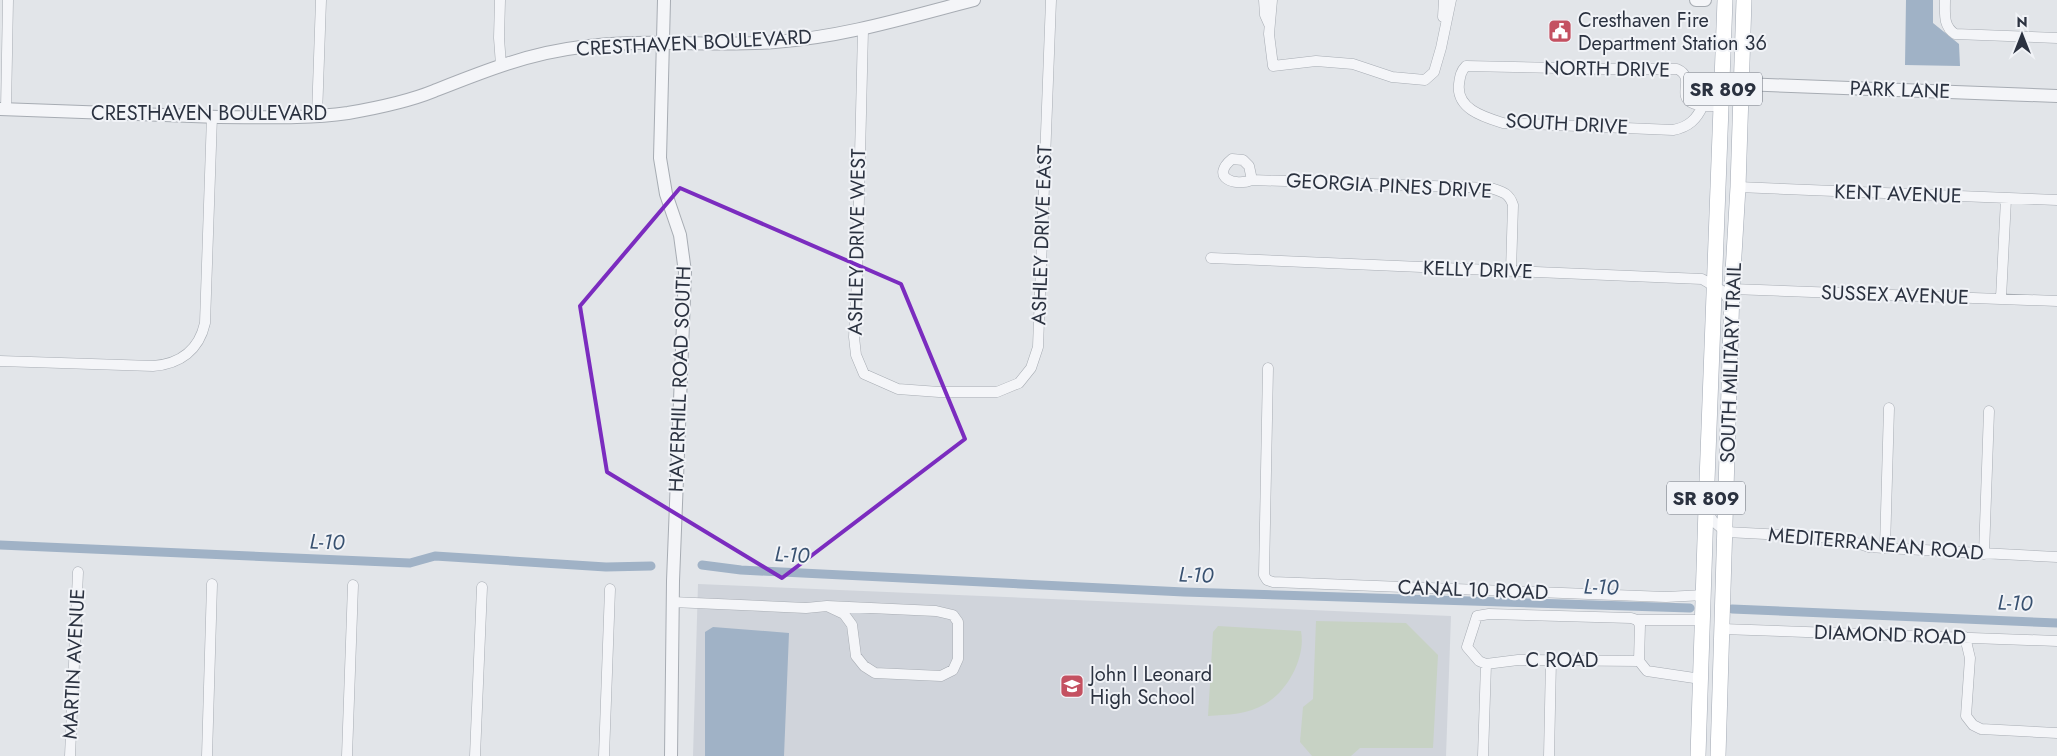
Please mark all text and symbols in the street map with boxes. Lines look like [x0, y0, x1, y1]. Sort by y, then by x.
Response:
place label: Cresthaven Fire Department Station 36 [1578, 6, 1767, 58]
north arrow [1997, 10, 2047, 60]
text: N [2016, 12, 2028, 32]
public building icon: Cresthaven Fire Department Station 36 [1547, 18, 1573, 44]
street label: CRESTHAVEN BOULEVARD [575, 22, 813, 64]
street label: NORTH DRIVE [1544, 53, 1670, 85]
road number: SR 809 [1684, 72, 1762, 106]
street label: PARK LANE [1849, 74, 1951, 106]
street label: CRESTHAVEN BOULEVARD [91, 99, 327, 128]
street label: SOUTH DRIVE [1505, 106, 1629, 142]
street label: ASHLEY DRIVE EAST [1024, 144, 1060, 325]
street label: ASHLEY DRIVE WEST [841, 148, 873, 336]
street label: GEORGIA PINES DRIVE [1285, 166, 1493, 206]
street label: KENT AVENUE [1834, 177, 1962, 211]
street label: KELLY DRIVE [1423, 254, 1533, 286]
street label: SOUTH MILITARY TRAIL [1713, 262, 1749, 464]
street label: HAVERHILL ROAD SOUTH [662, 265, 698, 493]
street label: SUSSEX AVENUE [1821, 278, 1969, 312]
road number: SR 809 [1667, 482, 1745, 514]
street label: MEDITERRANEAN ROAD [1767, 520, 1985, 568]
water label: L-10 [309, 526, 346, 558]
water label: L-10 [774, 539, 811, 571]
water label: L-10 [1178, 559, 1215, 591]
water label: L-10 [1583, 571, 1620, 603]
street label: CANAL 10 ROAD [1397, 573, 1549, 607]
water label: L-10 [1997, 587, 2034, 619]
street label: MARTIN AVENUE [56, 588, 92, 740]
street label: DIAMOND ROAD [1814, 618, 1966, 652]
street label: C ROAD [1526, 646, 1598, 675]
place label: John I Leonard High School [1087, 660, 1212, 712]
school or university icon: John I Leonard High School [1059, 673, 1085, 699]

